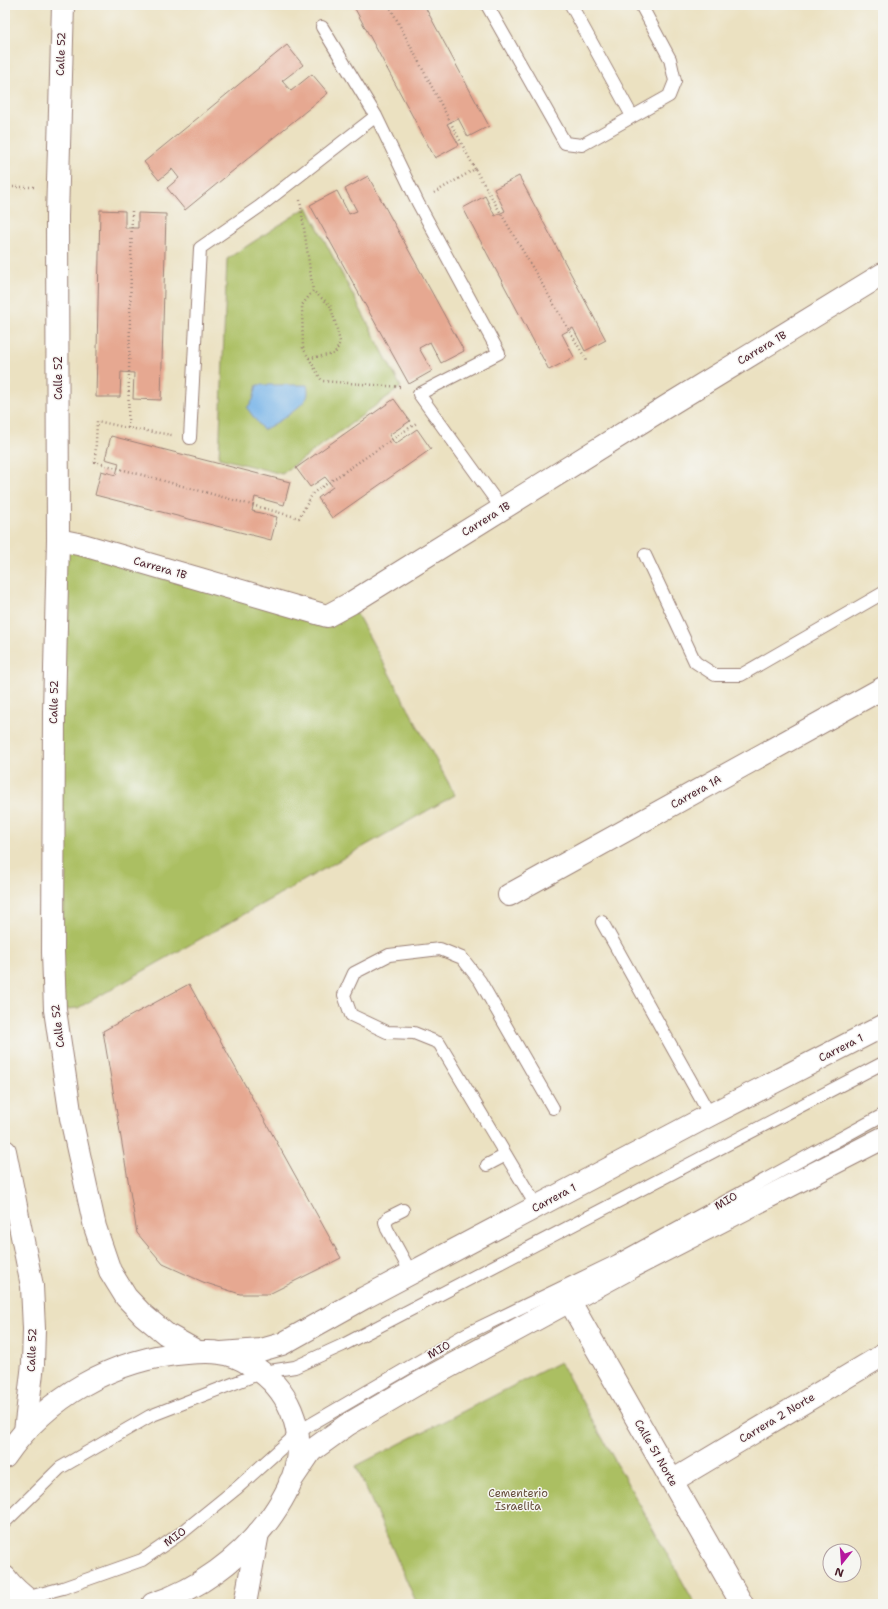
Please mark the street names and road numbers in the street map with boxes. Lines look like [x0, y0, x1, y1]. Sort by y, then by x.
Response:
street label: Calle 52 [53, 32, 69, 76]
street label: Carrera 1B [735, 327, 790, 369]
street label: Calle 52 [51, 356, 66, 400]
street label: Carrera 1B [459, 498, 514, 540]
street label: Carrera 1B [132, 553, 189, 583]
street label: Calle 52 [46, 680, 62, 724]
street label: Carrera 1A [668, 772, 724, 812]
street label: Calle 52 [48, 1003, 68, 1049]
street label: Carrera 1 [816, 1030, 866, 1066]
street label: Carrera 1 [529, 1180, 579, 1216]
street label: MIO [712, 1189, 740, 1213]
street label: Calle 52 [24, 1328, 40, 1372]
street label: MIO [425, 1337, 453, 1363]
street label: Carrera 2 Norte [736, 1390, 818, 1446]
street label: Calle 51 Norte [631, 1417, 681, 1489]
street label: MIO [161, 1524, 189, 1550]

